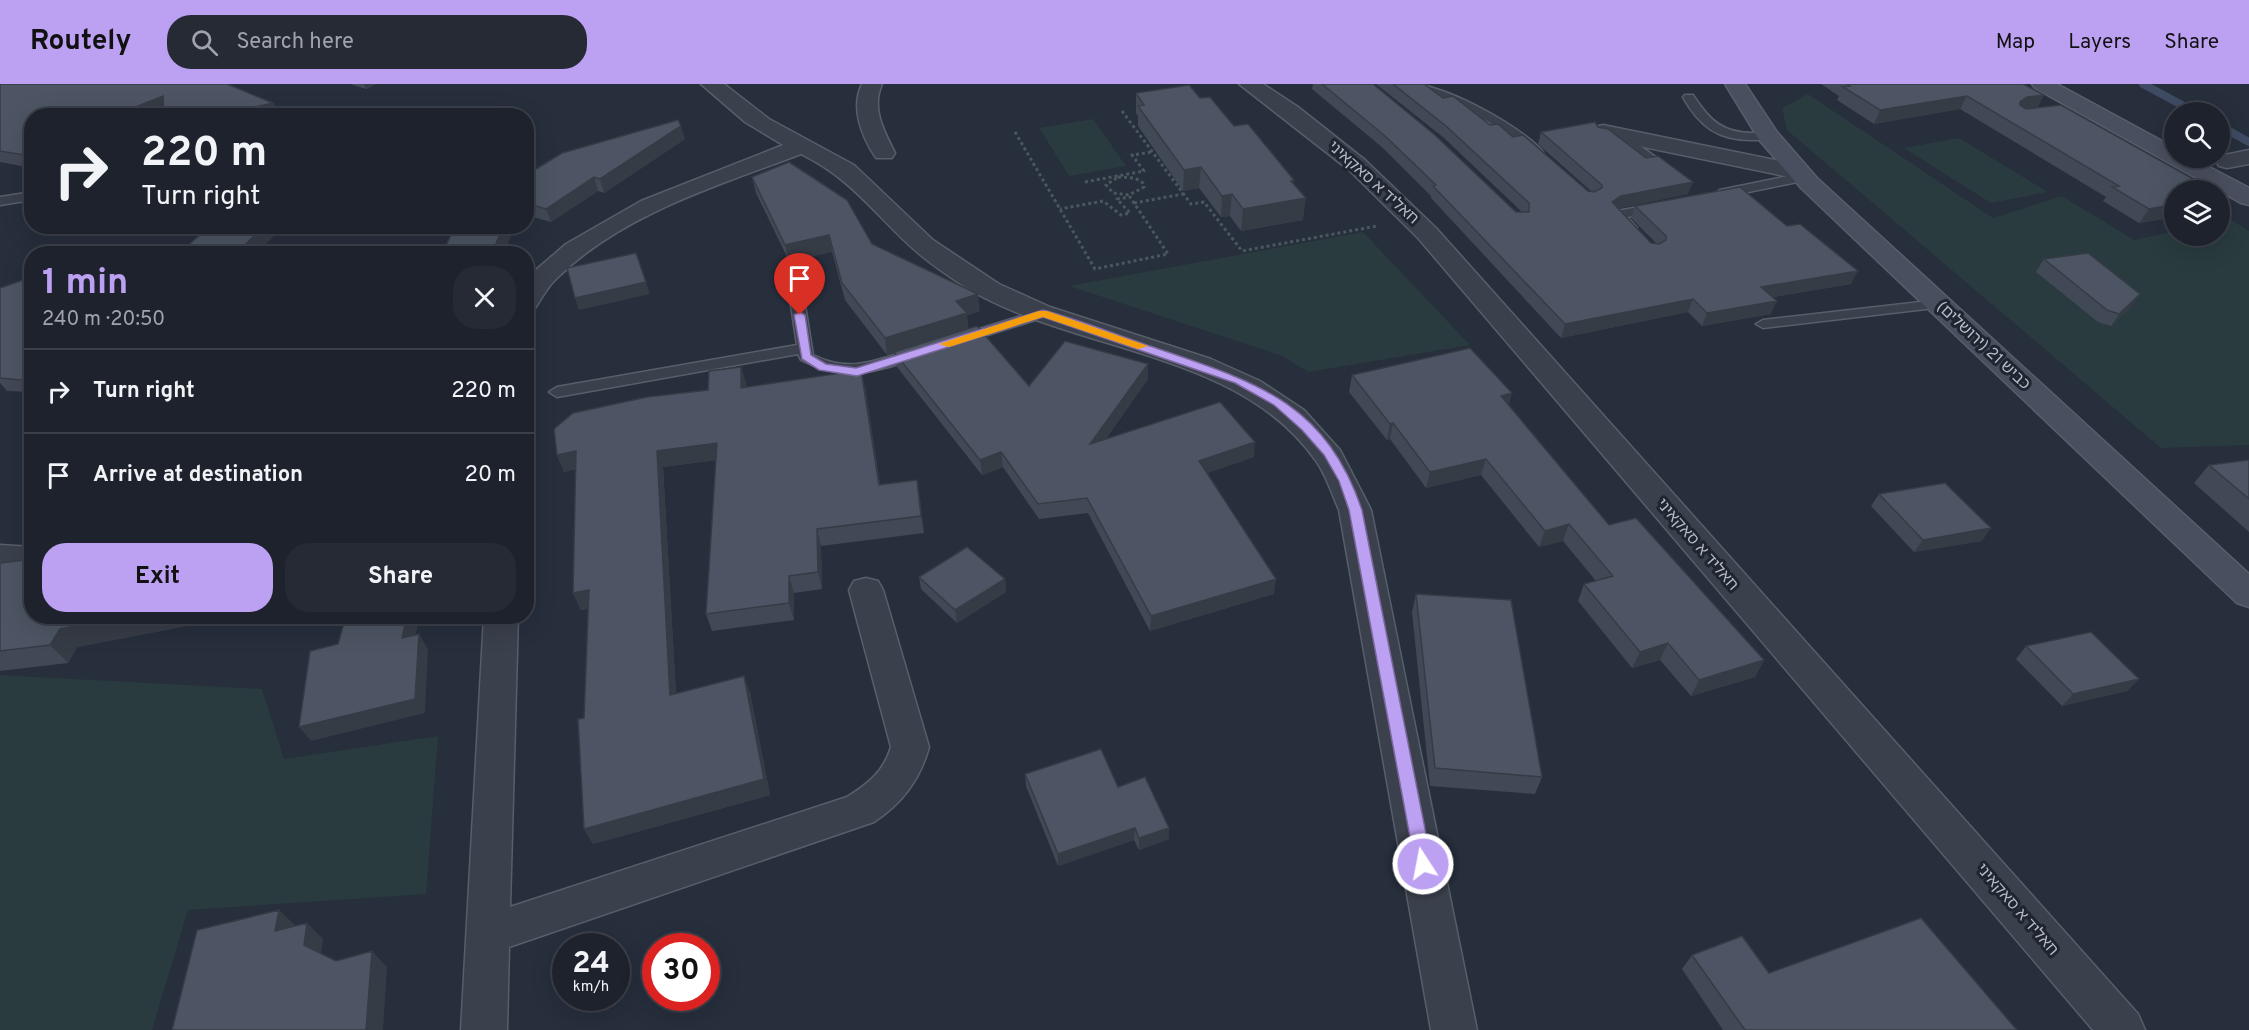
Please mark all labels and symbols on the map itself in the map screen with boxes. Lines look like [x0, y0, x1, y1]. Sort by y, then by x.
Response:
street label: חאליד א סאקאיני [1323, 137, 1423, 229]
pin [774, 253, 825, 315]
street label: כביש 21 (ירושלים) [1932, 297, 2034, 395]
street label: חאליד א סאקאיני [1652, 495, 1742, 595]
position arrow [1391, 832, 1455, 896]
street label: חאליד א סאקאיני [1972, 860, 2062, 960]
speed limit sign: 30 [642, 933, 720, 1011]

